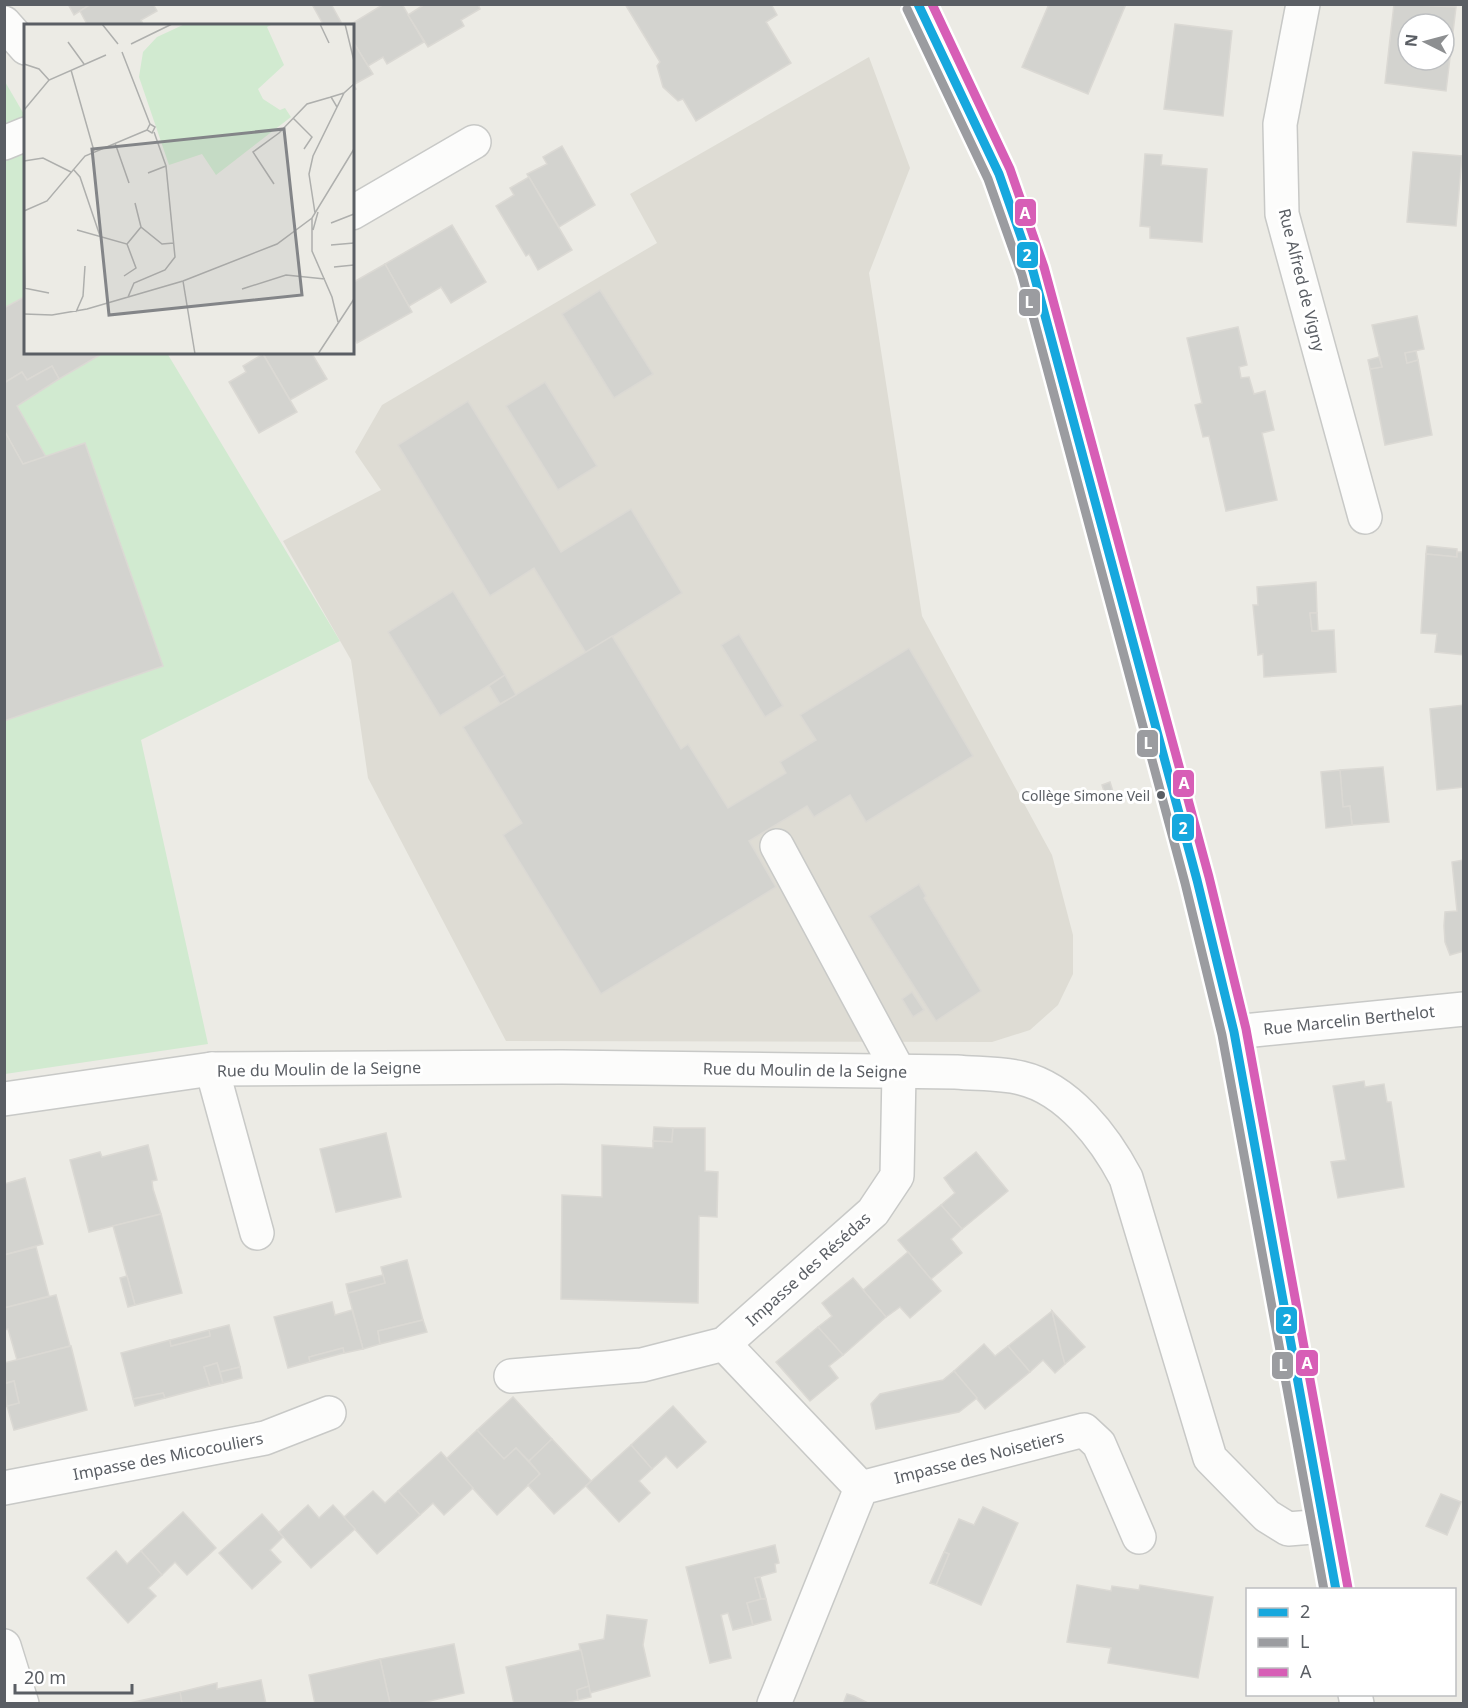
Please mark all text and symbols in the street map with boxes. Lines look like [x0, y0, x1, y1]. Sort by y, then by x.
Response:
north arrow [1396, 12, 1456, 72]
inset map [24, 24, 354, 354]
text: N [1399, 33, 1423, 48]
line badge: A [1014, 198, 1037, 227]
text: A [1019, 202, 1031, 224]
street label: Rue Alfred de Vigny [1274, 206, 1331, 355]
line badge: 2 [1016, 241, 1039, 269]
text: 2 [1022, 244, 1032, 266]
line badge: L [1018, 288, 1041, 317]
text: L [1025, 291, 1034, 313]
line badge: L [1136, 729, 1159, 758]
text: L [1144, 732, 1153, 754]
line badge: A [1172, 769, 1195, 798]
text: A [1178, 772, 1190, 794]
place label: Collège Simone Veil [1021, 786, 1150, 805]
marker: Collège Simone Veil [1155, 789, 1167, 801]
line badge: 2 [1171, 813, 1195, 842]
text: 2 [1178, 817, 1188, 839]
street label: Rue Marcelin Berthelot [1262, 1000, 1436, 1040]
street label: Rue du Moulin de la Seigne [217, 1056, 421, 1082]
street label: Rue du Moulin de la Seigne [703, 1057, 907, 1083]
street label: Impasse des Résédas [741, 1207, 875, 1331]
line badge: 2 [1275, 1306, 1298, 1335]
text: 2 [1282, 1309, 1292, 1331]
line badge: A [1295, 1349, 1319, 1377]
line badge: L [1271, 1351, 1294, 1380]
text: A [1301, 1352, 1313, 1374]
text: L [1279, 1354, 1288, 1376]
street label: Impasse des Noisetiers [892, 1425, 1066, 1489]
street label: Impasse des Micocouliers [71, 1427, 265, 1485]
legend [1246, 1588, 1456, 1696]
text: 2 [1300, 1599, 1310, 1623]
text: L [1300, 1629, 1309, 1653]
scale bar [15, 1657, 132, 1695]
text: A [1300, 1659, 1312, 1683]
text: 20 m [24, 1665, 66, 1689]

